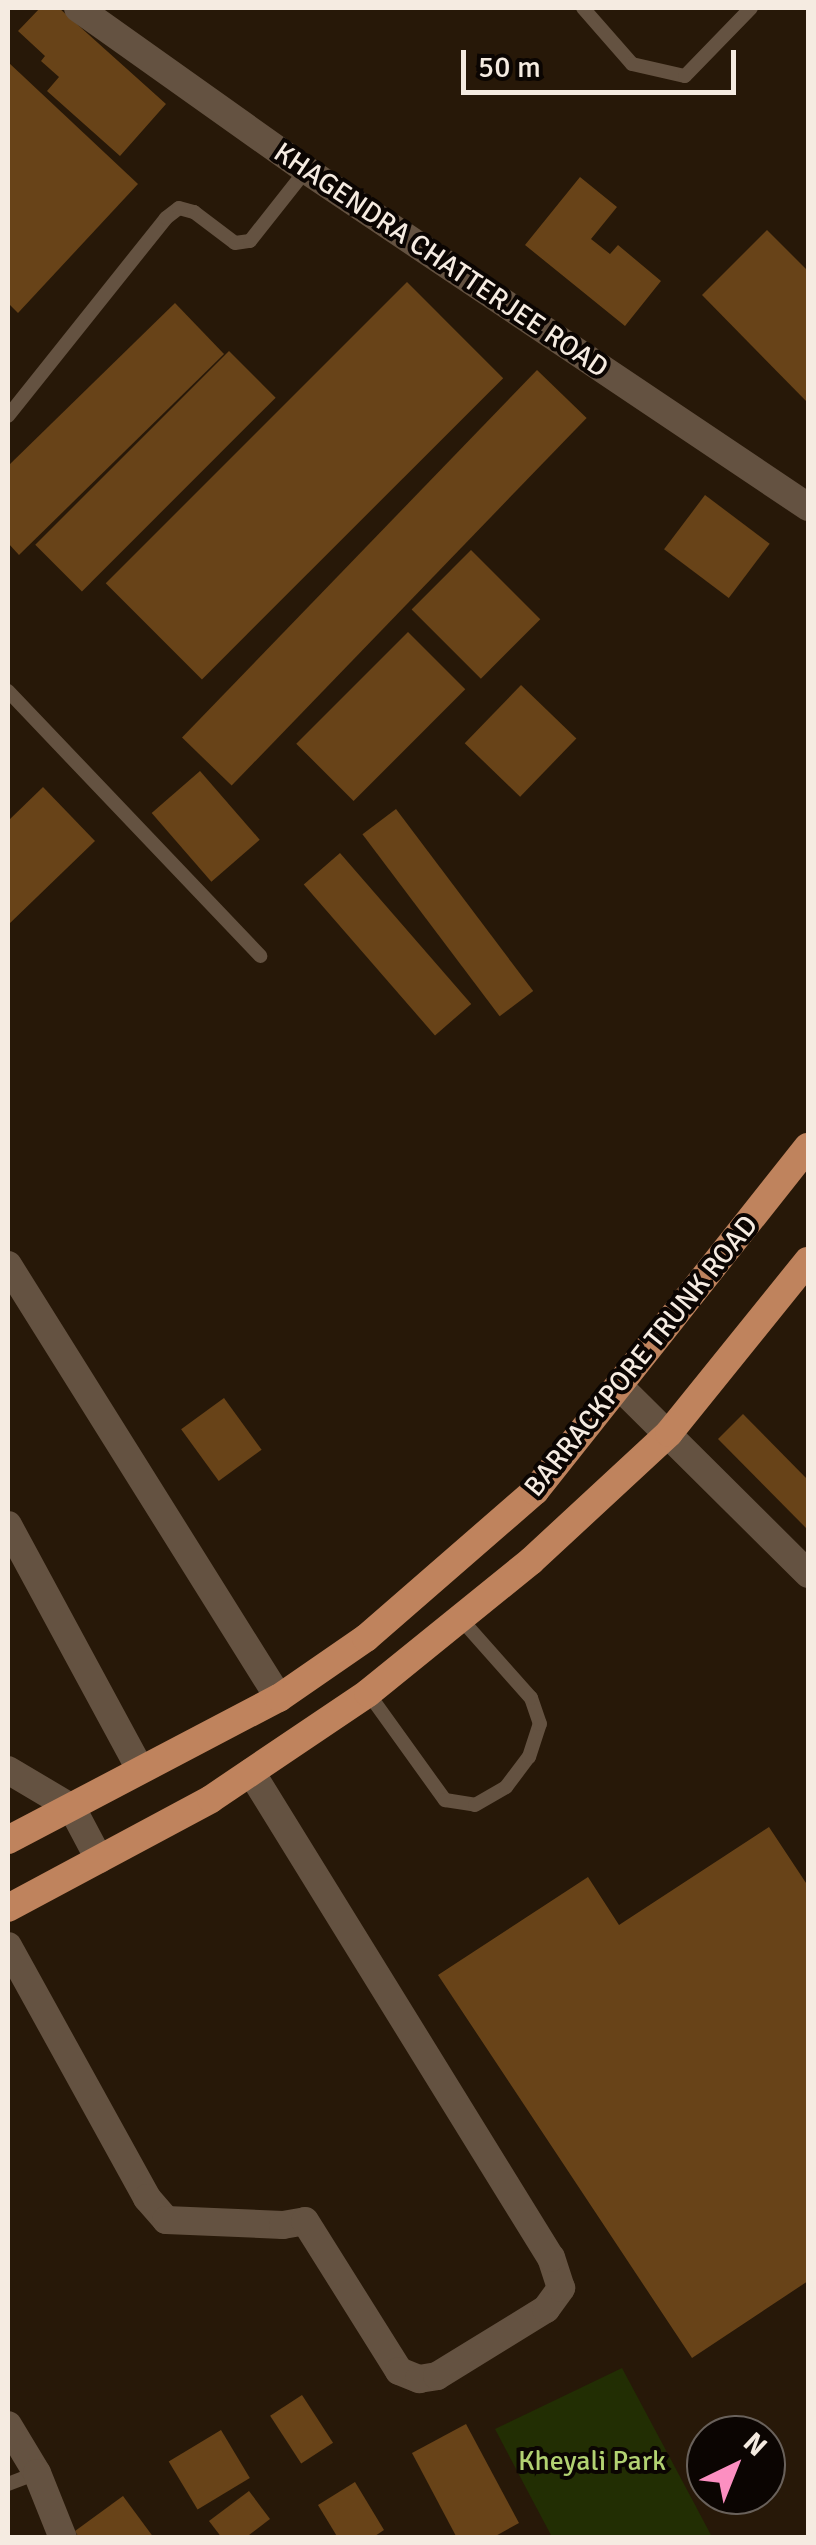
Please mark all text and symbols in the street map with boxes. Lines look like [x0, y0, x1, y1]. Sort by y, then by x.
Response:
scale bar [466, 30, 741, 92]
text: 50 m [478, 49, 541, 86]
street label: KHAGENDRA CHATTERJEE ROAD [268, 135, 614, 385]
street label: BARRACKPORE TRUNK ROAD [517, 1209, 765, 1503]
north arrow [686, 2415, 786, 2515]
text: N [736, 2425, 774, 2464]
park label: Kheyali Park [518, 2444, 666, 2478]

